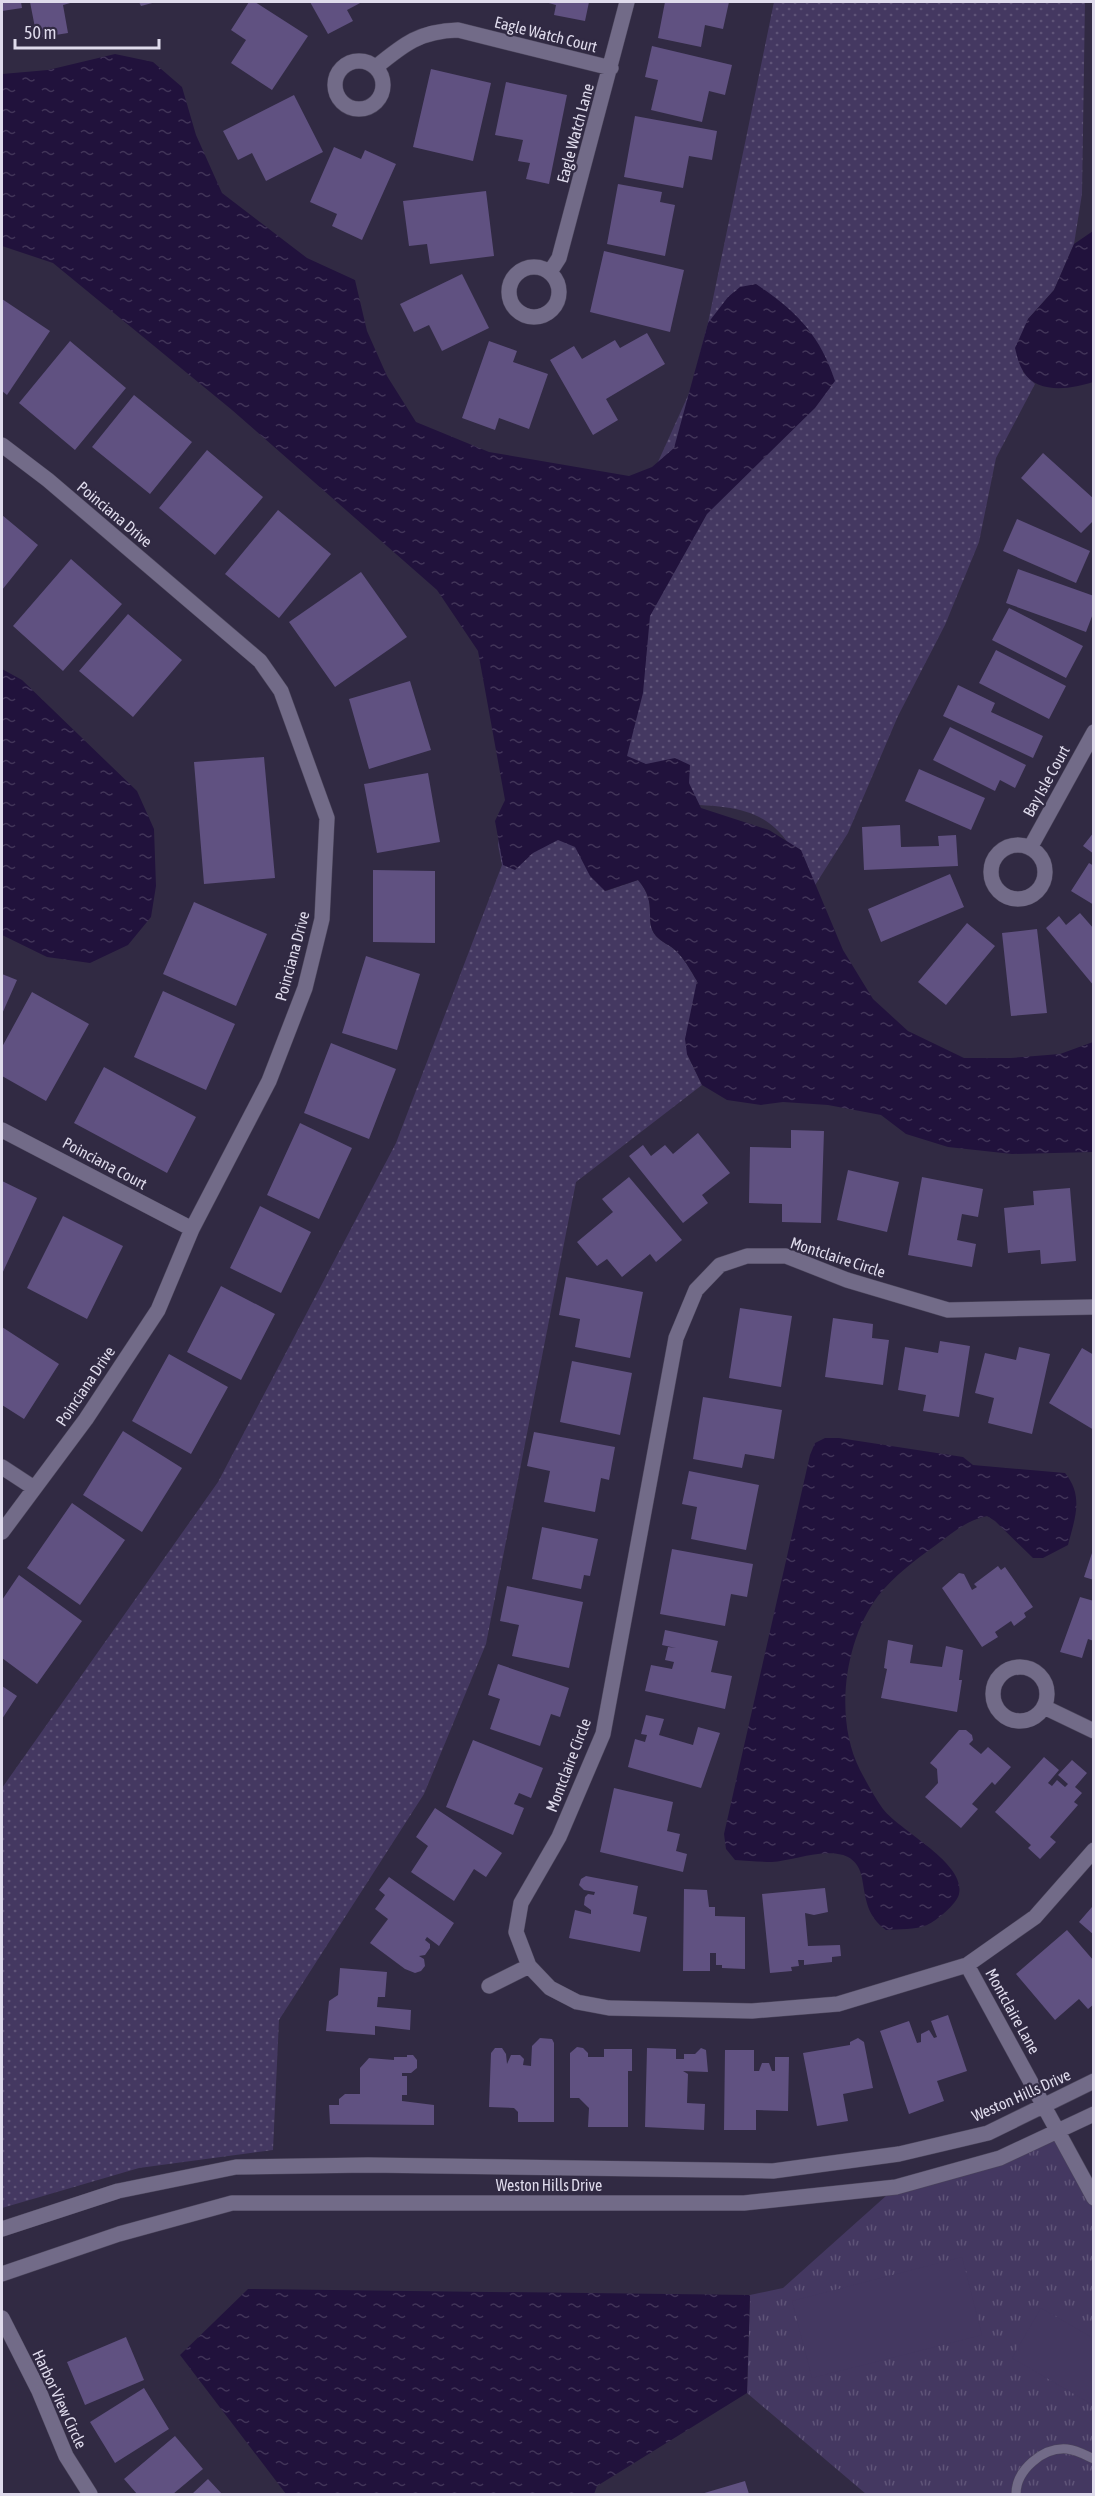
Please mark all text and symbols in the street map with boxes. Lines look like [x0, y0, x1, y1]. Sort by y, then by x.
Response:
scale bar [15, 12, 159, 50]
street label: Eagle Watch Court [493, 13, 600, 57]
text: 50 m [24, 22, 56, 43]
street label: Eagle Watch Lane [553, 81, 598, 185]
street label: Poinciana Drive [74, 477, 156, 551]
street label: Bay Isle Court [1019, 742, 1074, 820]
street label: Poinciana Drive [271, 909, 313, 1003]
street label: Poinciana Court [60, 1133, 150, 1193]
street label: Montclaire Circle [788, 1233, 888, 1281]
street label: Poinciana Drive [52, 1343, 118, 1429]
street label: Montclaire Circle [542, 1716, 594, 1814]
street label: Montclaire Lane [982, 1965, 1044, 2057]
street label: Weston Hills Drive [969, 2065, 1073, 2125]
street label: Weston Hills Drive [496, 2176, 602, 2194]
street label: Harbor View Circle [29, 2347, 91, 2451]

